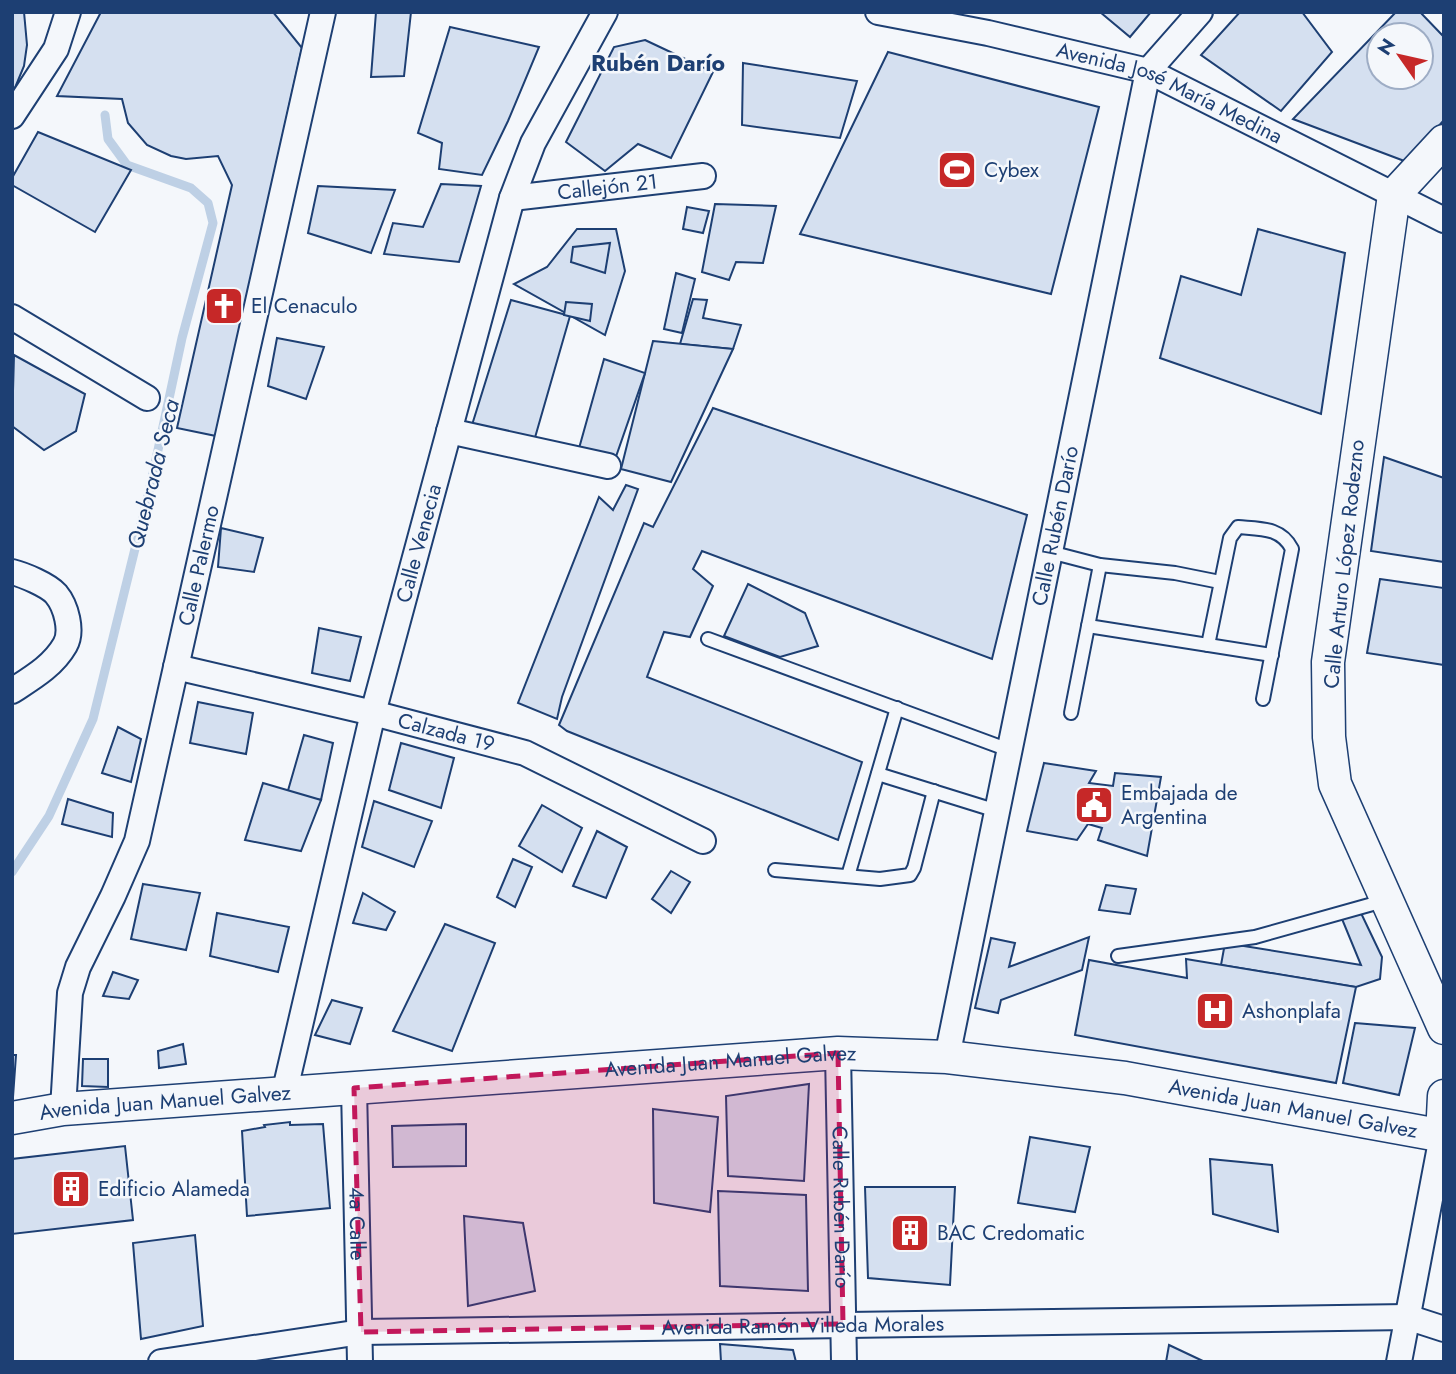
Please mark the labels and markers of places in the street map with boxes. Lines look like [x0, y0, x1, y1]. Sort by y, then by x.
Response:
sports icon: Cybex [936, 149, 978, 191]
place label: Cybex [984, 155, 1039, 185]
church icon: El Cenaculo [203, 285, 245, 327]
place label: El Cenaculo [251, 291, 357, 321]
place label: Embajada de Argentina [1121, 778, 1238, 832]
public building icon: Embajada de Argentina [1073, 784, 1115, 826]
hospital icon: Ashonplafa [1194, 990, 1236, 1032]
place label: Ashonplafa [1242, 996, 1341, 1026]
building icon: Edificio Alameda [50, 1168, 92, 1210]
place label: Edificio Alameda [98, 1174, 250, 1204]
building icon: BAC Credomatic [889, 1212, 931, 1254]
place label: BAC Credomatic [937, 1218, 1085, 1248]

